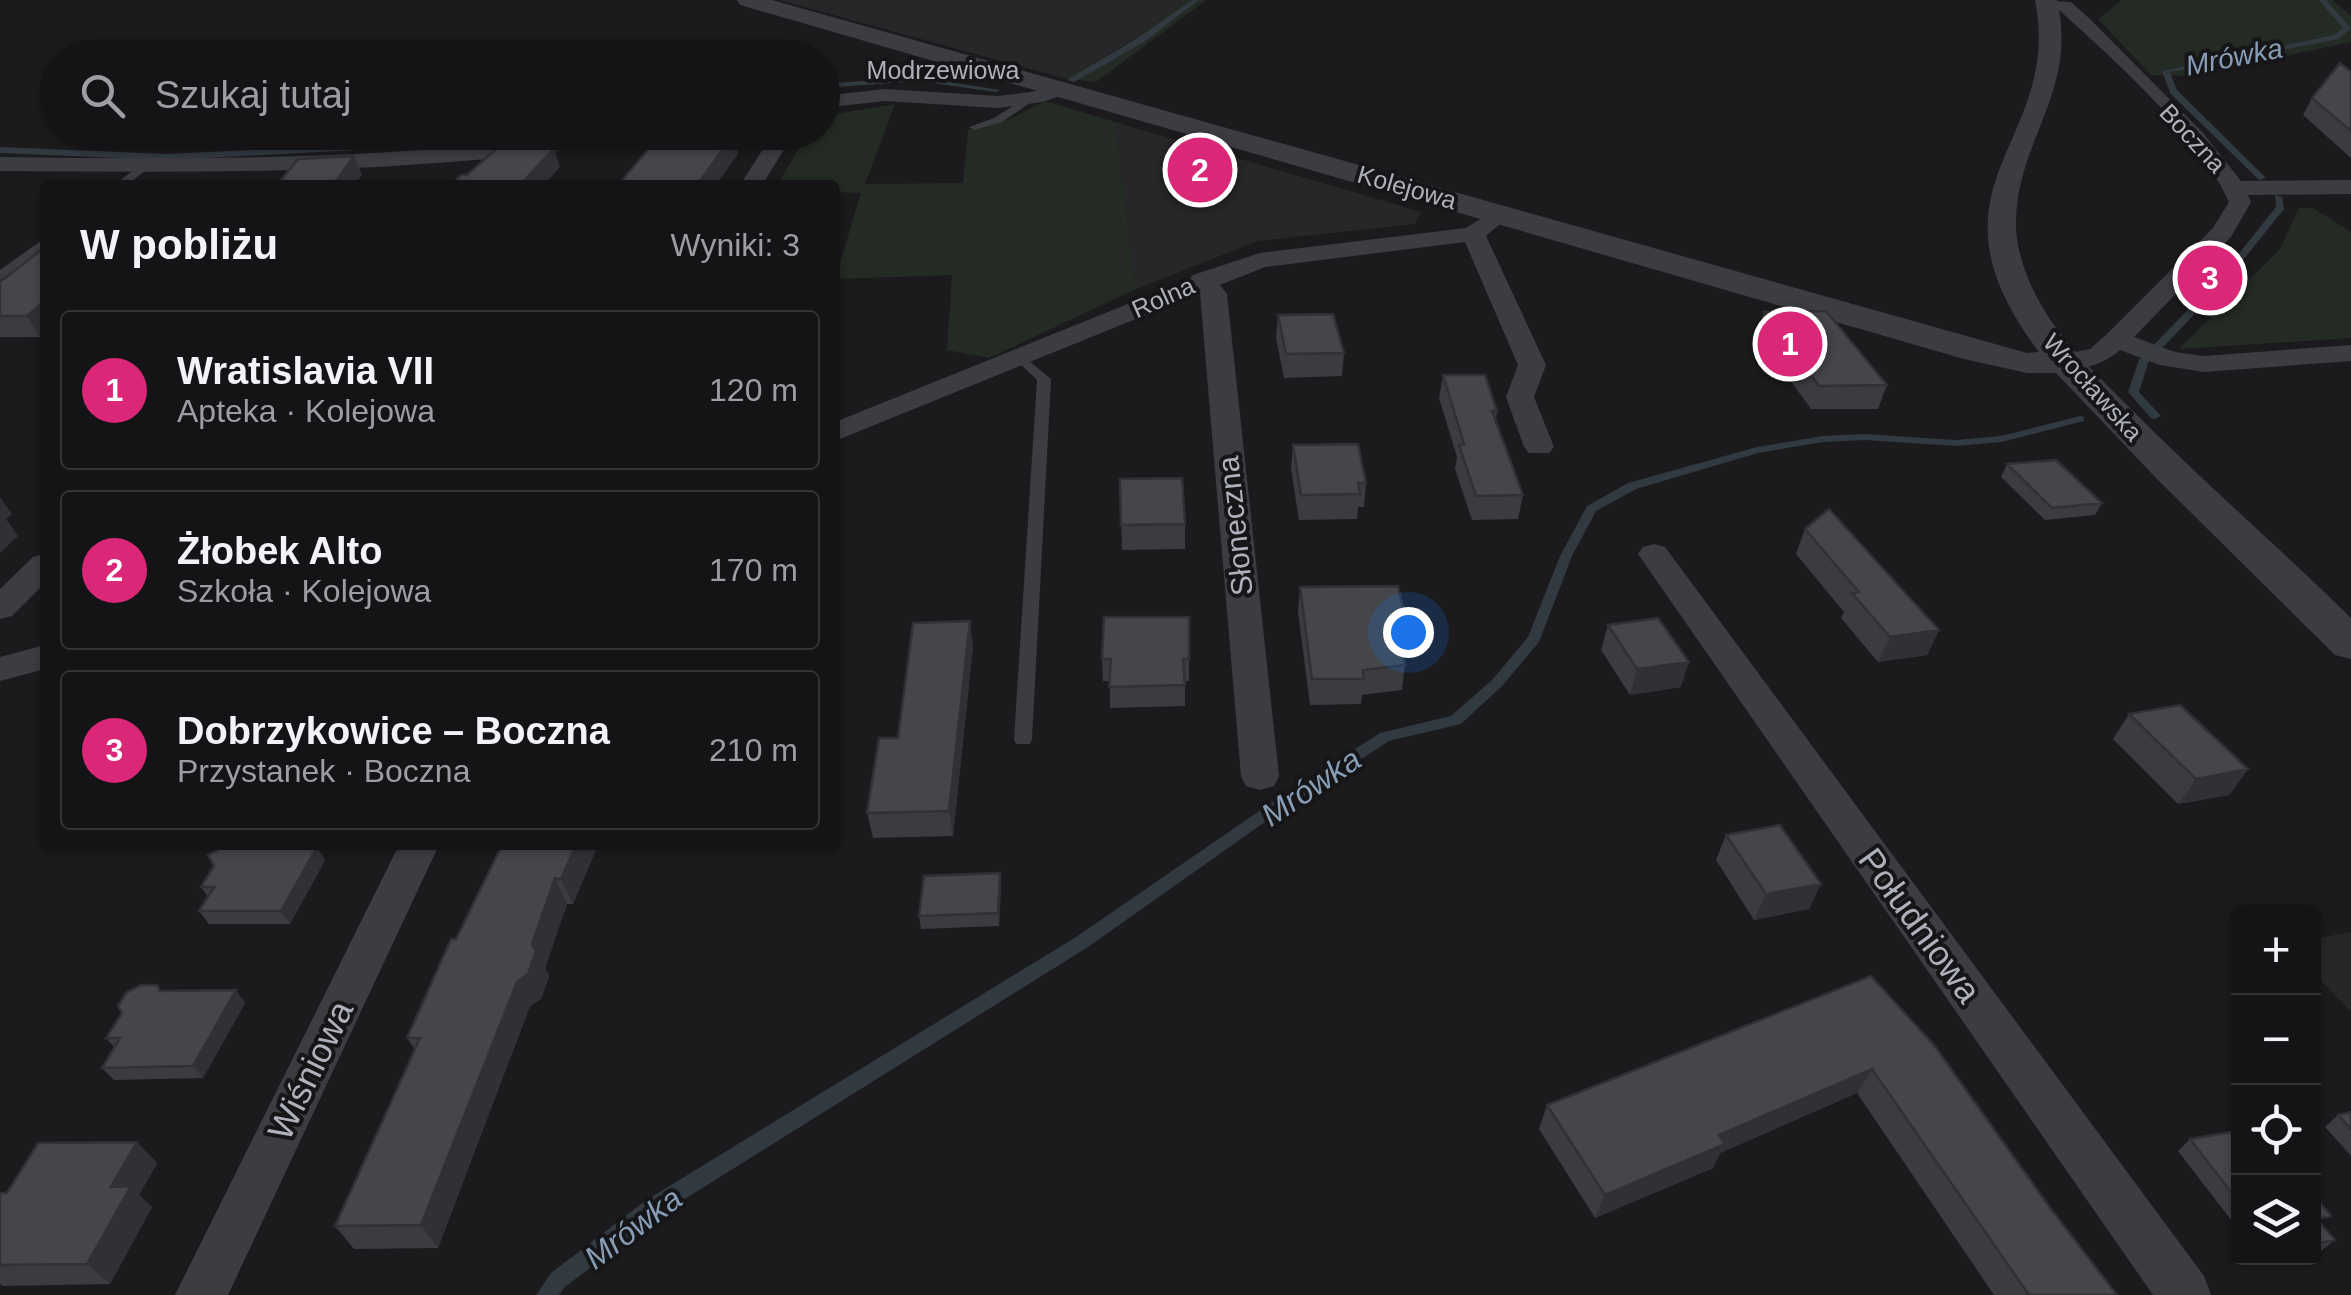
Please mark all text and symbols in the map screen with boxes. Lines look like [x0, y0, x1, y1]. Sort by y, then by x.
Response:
water label: Mrówka [2183, 32, 2285, 82]
search box [40, 40, 840, 150]
street label: Modrzewiowa [867, 56, 1020, 84]
icon: search [75, 68, 130, 123]
text: Szukaj tutaj [155, 74, 351, 116]
street label: Boczna [2154, 98, 2232, 178]
pin: 2 [1168, 132, 1232, 208]
street label: Kolejowa [1354, 160, 1460, 214]
text: W pobliżu [80, 221, 278, 268]
text: Wyniki: 3 [670, 227, 800, 263]
pin: 3 [2178, 240, 2242, 316]
street label: Rolna [1127, 271, 1199, 323]
pin: 1 [1758, 306, 1822, 382]
street label: Wrocławska [2038, 328, 2148, 446]
text: Wratislavia VII [177, 350, 434, 392]
text: 1 [106, 372, 123, 408]
text: 120 m [709, 372, 798, 408]
text: Apteka · Kolejowa [177, 393, 435, 429]
street label: Słoneczna [1211, 454, 1259, 597]
text: Żłobek Alto [177, 530, 382, 572]
text: 2 [106, 552, 123, 588]
text: 170 m [709, 552, 798, 588]
text: Szkoła · Kolejowa [177, 573, 431, 609]
your location [1383, 607, 1434, 658]
text: Dobrzykowice – Boczna [177, 710, 610, 752]
text: 3 [106, 732, 123, 768]
text: 210 m [709, 732, 798, 768]
water label: Mrówka [1255, 741, 1367, 833]
text: Przystanek · Boczna [177, 753, 470, 789]
street label: Południowa [1851, 840, 1989, 1010]
map controls [2231, 905, 2321, 1265]
button: + [2231, 905, 2321, 995]
street label: Wiśniowa [260, 994, 361, 1146]
button: − [2231, 995, 2321, 1085]
button: locate [2231, 1085, 2321, 1175]
button: layers [2231, 1175, 2321, 1265]
water label: Mrówka [577, 1180, 689, 1276]

